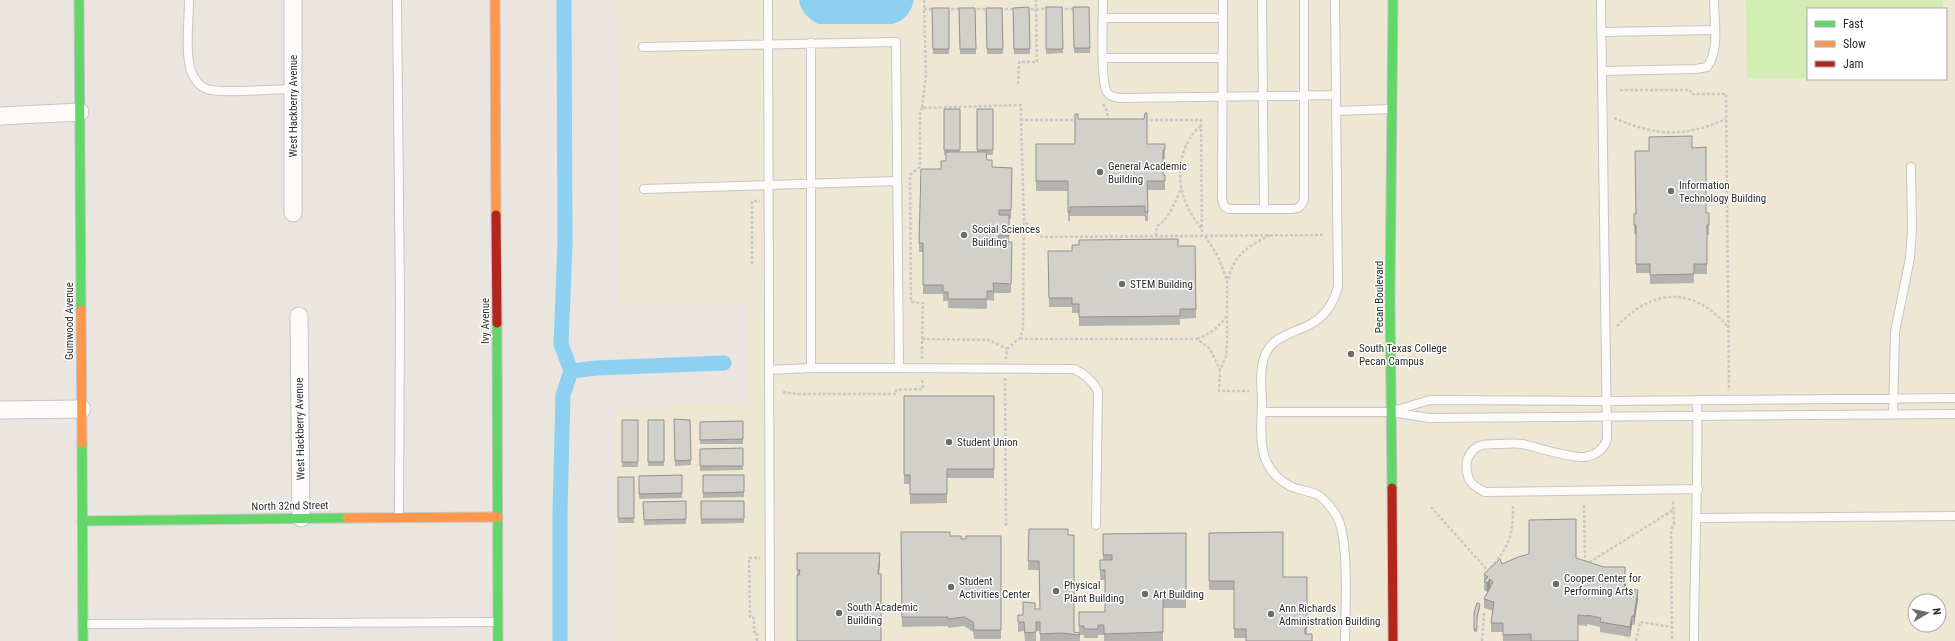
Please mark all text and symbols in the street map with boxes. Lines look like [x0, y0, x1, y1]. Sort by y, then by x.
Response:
legend [1807, 8, 1947, 80]
text: Fast [1843, 17, 1864, 31]
text: Slow [1843, 37, 1866, 51]
street label: West Hackberry Avenue [287, 55, 300, 157]
text: Jam [1843, 57, 1864, 71]
place label: General Academic Building [1108, 160, 1187, 186]
marker: General Academic Building [1095, 167, 1105, 177]
place label: Information Technology Building [1679, 179, 1766, 205]
marker: Information Technology Building [1666, 186, 1676, 196]
place label: Social Sciences Building [972, 223, 1040, 249]
marker: Social Sciences Building [959, 230, 969, 240]
street label: Pecan Boulevard [1373, 261, 1386, 333]
place label: STEM Building [1130, 278, 1193, 291]
marker: STEM Building [1117, 279, 1127, 289]
street label: Gumwood Avenue [63, 282, 76, 360]
street label: Ivy Avenue [479, 298, 492, 344]
place label: South Texas College Pecan Campus [1359, 342, 1447, 368]
marker: South Texas College Pecan Campus [1346, 349, 1356, 359]
street label: West Hackberry Avenue [293, 378, 307, 480]
place label: Student Union [957, 436, 1018, 449]
marker: Student Union [944, 437, 954, 447]
street label: North 32nd Street [251, 499, 329, 513]
place label: Cooper Center for Performing Arts [1564, 572, 1642, 598]
place label: Student Activities Center [959, 575, 1031, 601]
place label: Physical Plant Building [1064, 579, 1124, 605]
marker: Cooper Center for Performing Arts [1551, 579, 1561, 589]
marker: Student Activities Center [946, 582, 956, 592]
marker: Physical Plant Building [1051, 586, 1061, 596]
place label: Art Building [1153, 588, 1204, 601]
marker: Art Building [1140, 589, 1150, 599]
north arrow [1907, 593, 1947, 633]
place label: South Academic Building [847, 601, 918, 627]
place label: Ann Richards Administration Building [1279, 602, 1380, 628]
text: N [1929, 607, 1943, 616]
marker: South Academic Building [834, 608, 844, 618]
marker: Ann Richards Administration Building [1266, 609, 1276, 619]

